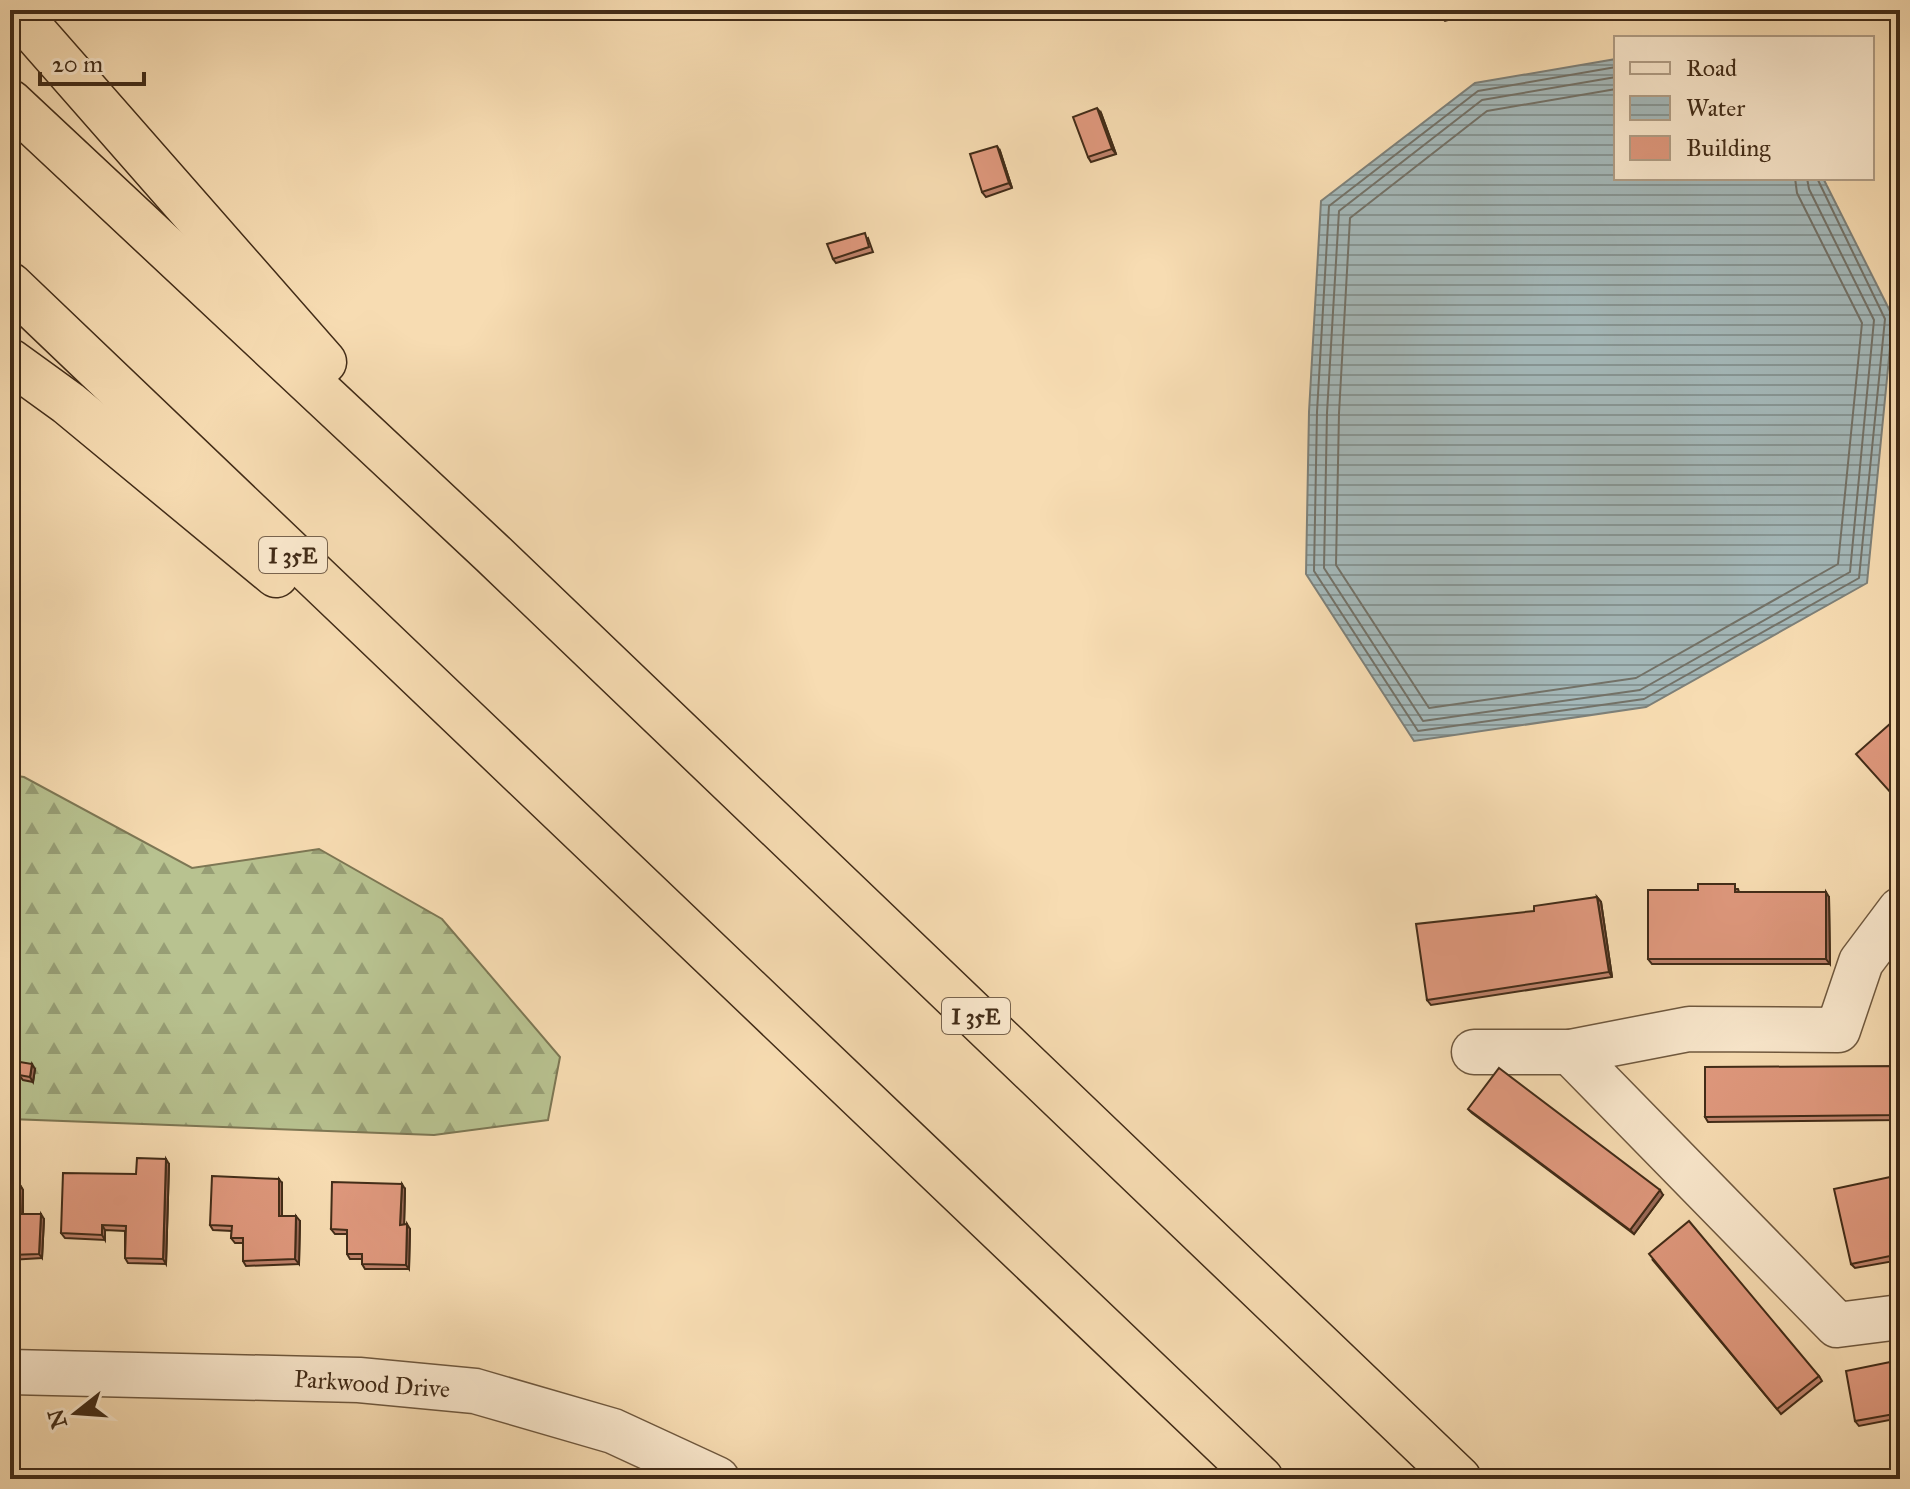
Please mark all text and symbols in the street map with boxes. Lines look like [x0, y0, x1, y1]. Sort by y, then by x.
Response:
scale bar [40, 36, 144, 86]
legend [1614, 36, 1874, 180]
text: 20 m [52, 49, 103, 79]
text: Road [1686, 53, 1737, 83]
text: Water [1686, 93, 1745, 123]
text: Building [1686, 133, 1771, 163]
road number: I 35E [259, 537, 327, 573]
road number: I 35E [942, 998, 1010, 1034]
street label: Parkwood Drive [293, 1364, 451, 1404]
north arrow [36, 1373, 116, 1453]
text: N [42, 1406, 73, 1432]

